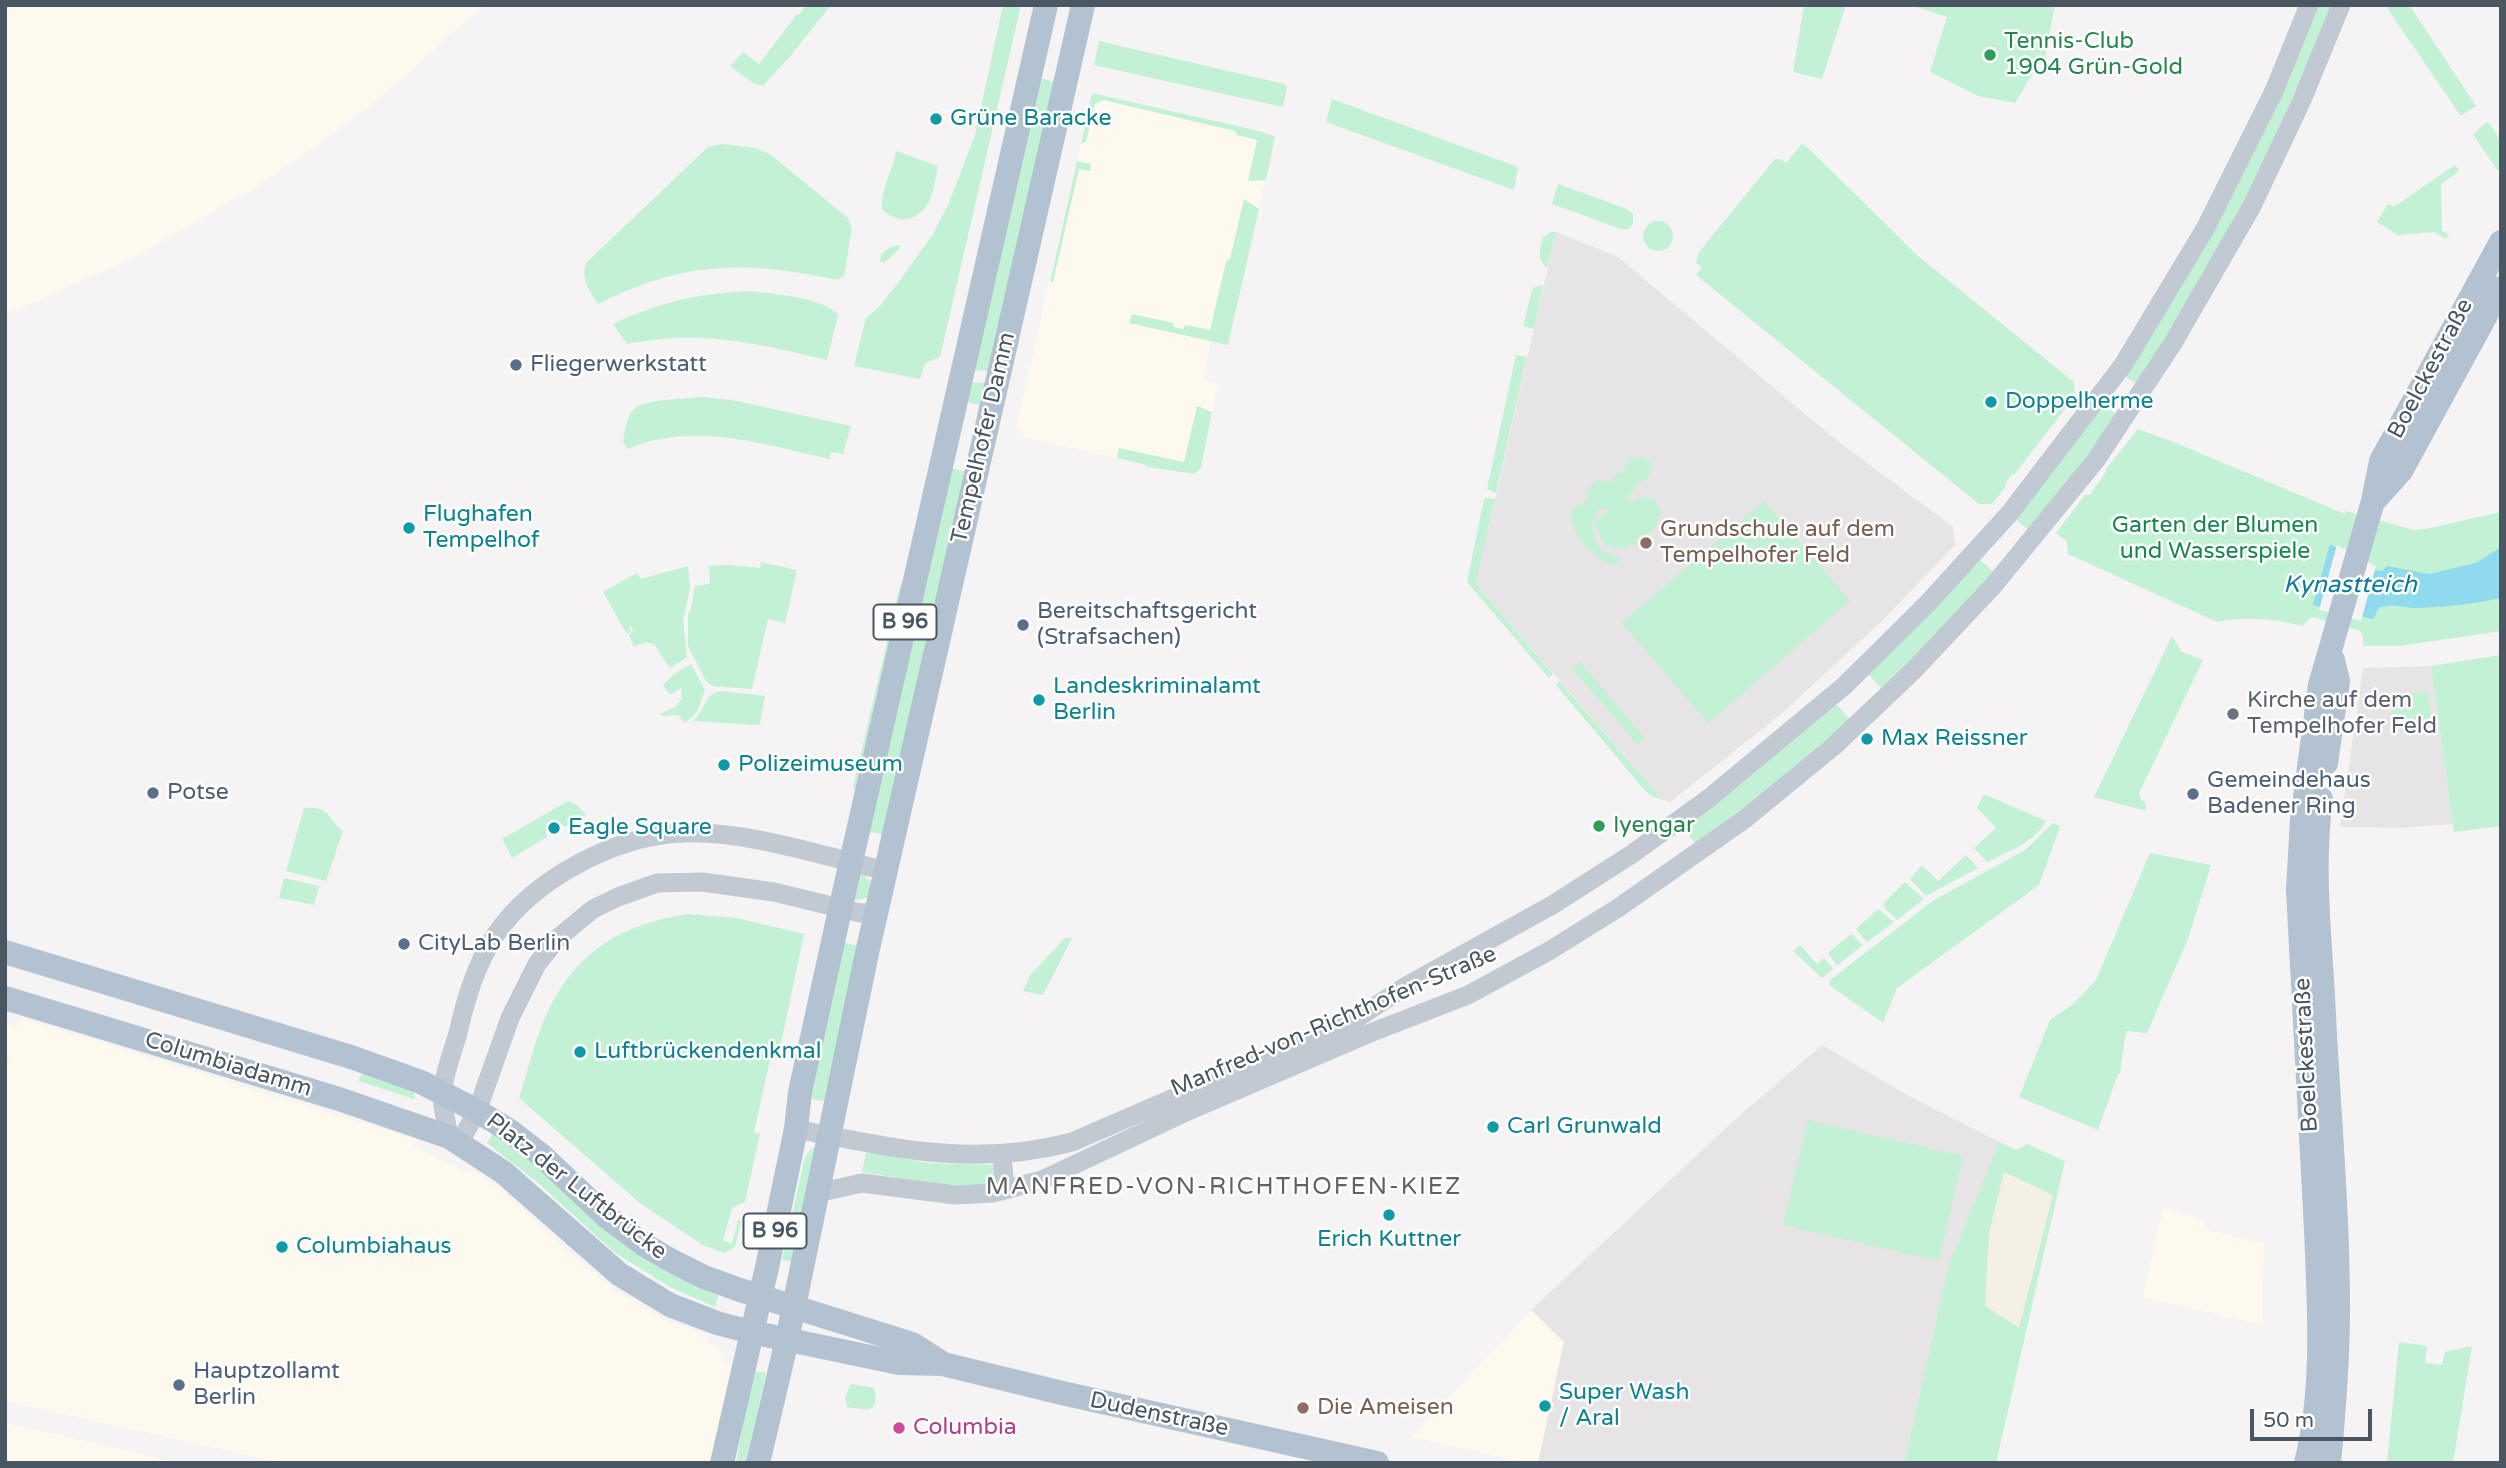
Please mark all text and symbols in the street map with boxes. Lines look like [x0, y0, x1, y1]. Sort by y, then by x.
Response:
place label: Tennis-Club 1904 Grün-Gold [2004, 28, 2183, 82]
marker: Tennis-Club 1904 Grün-Gold [1982, 47, 1998, 63]
place label: Grüne Baracke [950, 105, 1111, 133]
marker: Grüne Baracke [928, 111, 944, 127]
street label: Boelckestraße [2383, 294, 2479, 444]
street label: Tempelhofer Damm [946, 330, 1022, 546]
place label: Fliegerwerkstatt [530, 351, 707, 379]
marker: Fliegerwerkstatt [508, 357, 524, 373]
place label: Doppelherme [2005, 388, 2154, 416]
marker: Doppelherme [1983, 394, 1999, 410]
place label: Flughafen Tempelhof [423, 501, 540, 555]
park label: Garten der Blumen und Wasserspiele [2112, 512, 2318, 566]
place label: Grundschule auf dem Tempelhofer Feld [1660, 516, 1895, 570]
marker: Flughafen Tempelhof [401, 520, 417, 536]
marker: Grundschule auf dem Tempelhofer Feld [1638, 535, 1654, 551]
water label: Kynastteich [2283, 572, 2417, 600]
place label: Bereitschaftsgericht (Strafsachen) [1037, 598, 1257, 652]
road number: B 96 [874, 604, 936, 640]
marker: Bereitschaftsgericht (Strafsachen) [1015, 617, 1031, 633]
place label: Landeskriminalamt Berlin [1053, 673, 1261, 727]
place label: Kirche auf dem Tempelhofer Feld [2247, 687, 2437, 741]
marker: Landeskriminalamt Berlin [1031, 692, 1047, 708]
marker: Kirche auf dem Tempelhofer Feld [2225, 706, 2241, 722]
place label: Max Reissner [1881, 725, 2028, 753]
marker: Max Reissner [1859, 731, 1875, 747]
place label: Polizeimuseum [738, 751, 903, 779]
marker: Polizeimuseum [716, 757, 732, 773]
place label: Gemeindehaus Badener Ring [2207, 767, 2371, 821]
place label: Potse [167, 779, 229, 807]
marker: Potse [145, 785, 161, 801]
marker: Gemeindehaus Badener Ring [2185, 786, 2201, 802]
place label: Iyengar [1613, 812, 1695, 840]
place label: Eagle Square [568, 814, 712, 842]
marker: Iyengar [1591, 818, 1607, 834]
marker: Eagle Square [546, 820, 562, 836]
place label: CityLab Berlin [418, 930, 570, 958]
marker: CityLab Berlin [396, 936, 412, 952]
street label: Manfred-von-Richthofen-Straße [1167, 941, 1501, 1103]
street label: Boelckestraße [2289, 977, 2325, 1133]
street label: Columbiadamm [141, 1026, 315, 1104]
place label: Luftbrückendenkmal [594, 1038, 821, 1066]
marker: Luftbrückendenkmal [572, 1044, 588, 1060]
street label: Platz der Luftbrücke [480, 1108, 672, 1266]
place label: Carl Grunwald [1507, 1113, 1662, 1141]
marker: Carl Grunwald [1485, 1119, 1501, 1135]
district label: MANFRED-VON-RICHTHOFEN-KIEZ [989, 1174, 1459, 1202]
marker: Erich Kuttner [1381, 1207, 1397, 1223]
road number: B 96 [744, 1214, 806, 1248]
place label: Erich Kuttner [1317, 1226, 1461, 1254]
place label: Columbiahaus [296, 1233, 452, 1261]
marker: Columbiahaus [274, 1239, 290, 1255]
place label: Hauptzollamt Berlin [193, 1358, 340, 1412]
marker: Hauptzollamt Berlin [171, 1377, 187, 1393]
place label: Super Wash / Aral [1559, 1379, 1690, 1433]
street label: Dudenstraße [1087, 1387, 1231, 1443]
place label: Die Ameisen [1317, 1394, 1454, 1422]
scale bar [2254, 1394, 2376, 1438]
marker: Super Wash / Aral [1537, 1398, 1553, 1414]
marker: Die Ameisen [1295, 1400, 1311, 1416]
text: 50 m [2263, 1408, 2314, 1433]
place label: Columbia [913, 1414, 1017, 1442]
marker: Columbia [891, 1420, 907, 1436]

